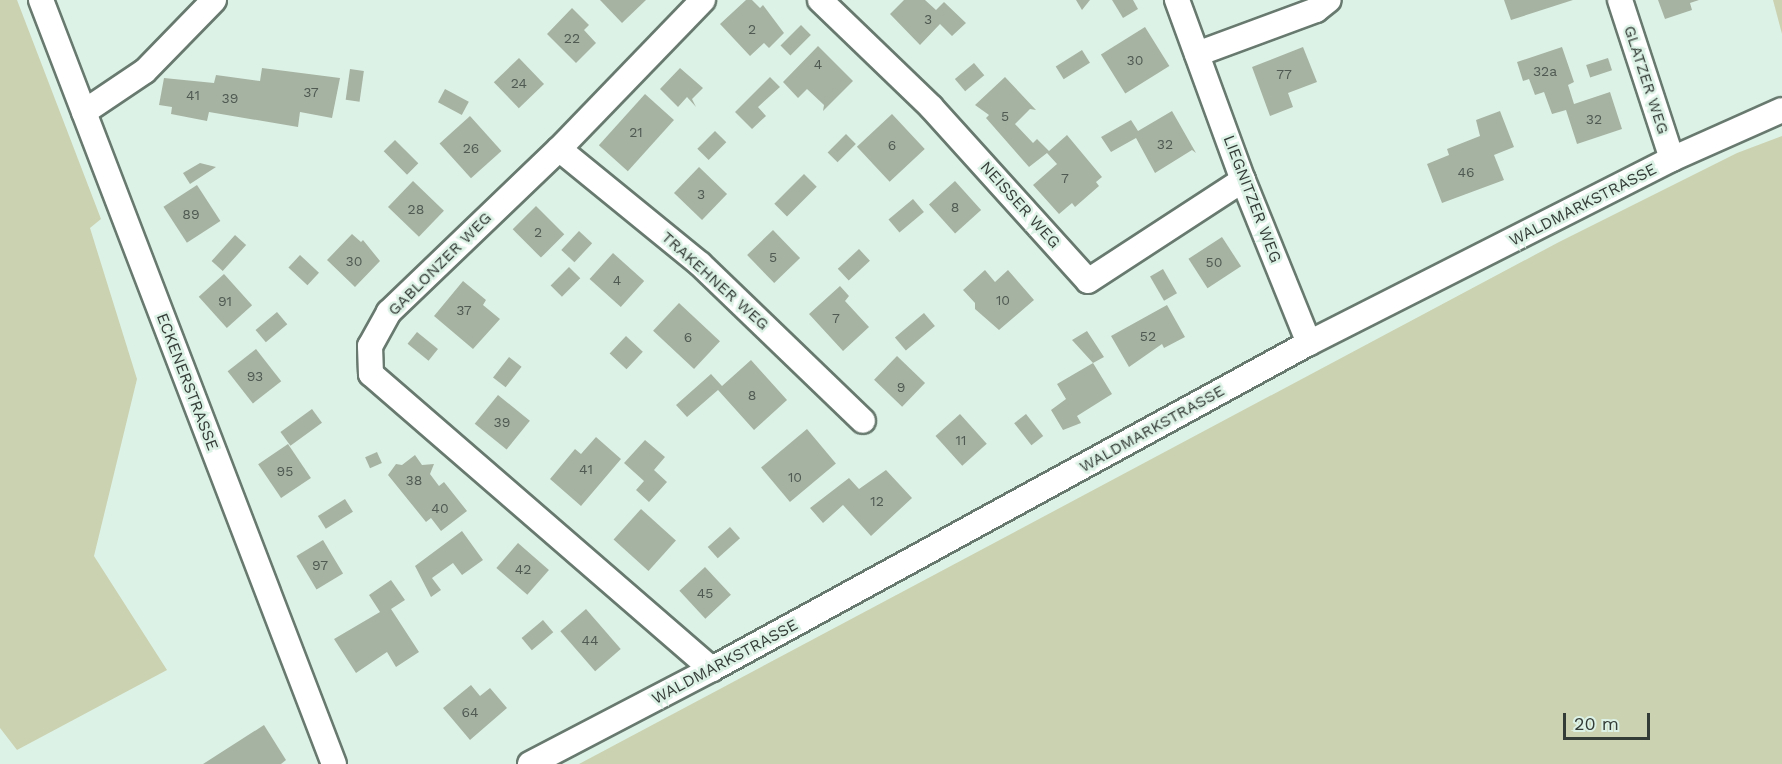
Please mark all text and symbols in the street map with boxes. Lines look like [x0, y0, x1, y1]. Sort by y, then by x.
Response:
house number: 3 [924, 11, 932, 27]
house number: 2 [748, 21, 756, 37]
street label: GLATZER WEG [1619, 23, 1673, 137]
house number: 22 [564, 30, 580, 46]
house number: 30 [1127, 52, 1143, 68]
house number: 4 [814, 56, 822, 72]
house number: 32a [1533, 63, 1557, 79]
house number: 77 [1276, 66, 1292, 82]
house number: 24 [511, 75, 527, 91]
house number: 37 [303, 84, 319, 100]
house number: 41 [186, 87, 200, 103]
house number: 39 [222, 90, 238, 106]
house number: 5 [1001, 108, 1009, 124]
house number: 32 [1586, 111, 1602, 127]
house number: 21 [629, 124, 643, 140]
street label: LIEGNITZER WEG [1219, 132, 1285, 266]
house number: 32 [1157, 136, 1173, 152]
house number: 6 [888, 137, 896, 153]
house number: 26 [463, 140, 479, 156]
street label: NEISSER WEG [976, 158, 1064, 252]
street label: WALDMARKSTRASSE [1506, 160, 1660, 250]
house number: 46 [1457, 164, 1475, 180]
house number: 7 [1061, 170, 1069, 186]
house number: 3 [697, 186, 705, 202]
house number: 8 [951, 199, 959, 215]
house number: 28 [408, 201, 424, 217]
house number: 89 [182, 206, 200, 222]
street label: GABLONZER WEG [384, 208, 496, 320]
house number: 2 [534, 224, 542, 240]
street label: TRAKEHNER WEG [657, 228, 773, 334]
house number: 5 [769, 249, 777, 265]
house number: 30 [346, 253, 362, 269]
house number: 50 [1206, 254, 1222, 270]
house number: 4 [613, 272, 621, 288]
house number: 10 [996, 292, 1010, 308]
house number: 91 [218, 293, 232, 309]
house number: 37 [456, 302, 472, 318]
house number: 7 [832, 310, 840, 326]
street label: ECKENERSTRASSE [152, 311, 222, 453]
house number: 52 [1140, 328, 1156, 344]
house number: 6 [684, 329, 692, 345]
house number: 93 [247, 368, 263, 384]
house number: 9 [897, 379, 905, 395]
street label: WALDMARKSTRASSE [1076, 381, 1228, 477]
house number: 8 [748, 387, 756, 403]
house number: 39 [494, 414, 510, 430]
house number: 11 [956, 432, 966, 448]
house number: 41 [579, 461, 593, 477]
house number: 95 [277, 463, 293, 479]
house number: 10 [788, 469, 802, 485]
house number: 38 [406, 472, 422, 488]
house number: 12 [870, 493, 884, 509]
house number: 40 [431, 500, 449, 516]
house number: 97 [312, 557, 328, 573]
house number: 42 [515, 561, 531, 577]
house number: 45 [697, 585, 713, 601]
street label: WALDMARKSTRASSE [649, 615, 801, 709]
house number: 44 [581, 632, 599, 648]
scale bar [1566, 701, 1653, 739]
house number: 64 [461, 704, 479, 720]
text: 20 m [1574, 713, 1619, 734]

